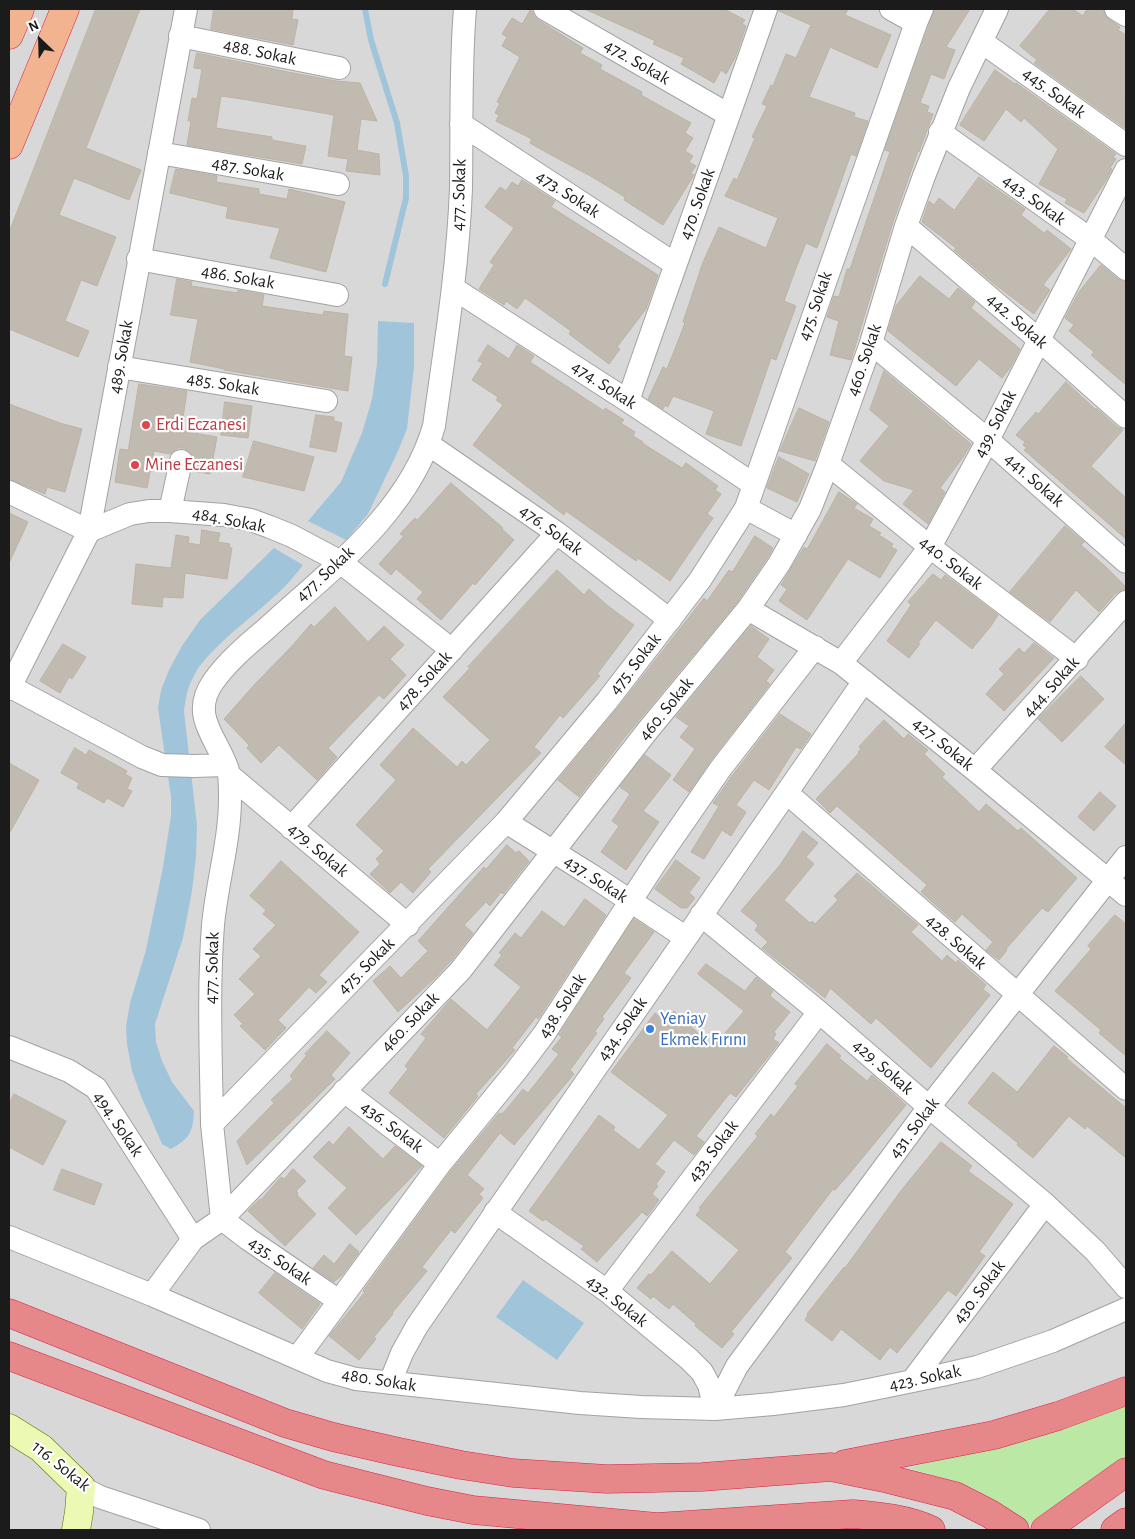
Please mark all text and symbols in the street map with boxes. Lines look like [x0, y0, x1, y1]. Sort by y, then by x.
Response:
north arrow [15, 15, 65, 65]
text: N [27, 18, 41, 35]
street label: 488. Sokak [221, 34, 299, 70]
street label: 472. Sokak [600, 34, 674, 90]
street label: 445. Sokak [1018, 63, 1090, 123]
street label: 487. Sokak [210, 152, 286, 186]
street label: 477. Sokak [447, 159, 471, 231]
street label: 473. Sokak [532, 165, 604, 223]
street label: 470. Sokak [674, 165, 720, 243]
street label: 443. Sokak [998, 170, 1070, 230]
street label: 486. Sokak [200, 260, 276, 294]
street label: 475. Sokak [793, 268, 837, 344]
street label: 442. Sokak [982, 289, 1052, 353]
street label: 489. Sokak [104, 319, 138, 395]
street label: 460. Sokak [842, 321, 886, 399]
street label: 474. Sokak [567, 356, 641, 414]
street label: 485. Sokak [185, 368, 261, 400]
street label: 439. Sokak [969, 387, 1021, 461]
place label: Erdi Eczanesi [156, 414, 246, 436]
marker: Erdi Eczanesi [140, 419, 152, 431]
street label: 441. Sokak [1000, 448, 1068, 512]
place label: Mine Eczanesi [145, 454, 243, 476]
marker: Mine Eczanesi [129, 459, 141, 471]
street label: 476. Sokak [515, 500, 587, 560]
street label: 484. Sokak [190, 502, 268, 538]
street label: 440. Sokak [915, 531, 987, 595]
street label: 477. Sokak [291, 542, 359, 606]
street label: 475. Sokak [604, 629, 666, 699]
street label: 478. Sokak [392, 647, 456, 715]
street label: 444. Sokak [1018, 652, 1084, 722]
street label: 460. Sokak [634, 673, 698, 745]
street label: 427. Sokak [908, 713, 978, 775]
street label: 479. Sokak [283, 818, 353, 882]
street label: 437. Sokak [560, 850, 632, 908]
street label: 428. Sokak [921, 910, 991, 974]
street label: 477. Sokak [200, 932, 224, 1004]
street label: 475. Sokak [333, 933, 399, 999]
street label: 438. Sokak [533, 969, 591, 1043]
street label: 460. Sokak [376, 988, 444, 1056]
street label: 434. Sokak [592, 993, 652, 1065]
place label: Yeniay Ekmek Fırını [660, 1008, 747, 1050]
marker: Yeniay Ekmek Fırını [644, 1023, 656, 1035]
street label: 429. Sokak [848, 1035, 918, 1099]
street label: 494. Sokak [88, 1087, 148, 1161]
street label: 431. Sokak [884, 1093, 944, 1163]
street label: 436. Sokak [356, 1096, 428, 1158]
street label: 433. Sokak [683, 1116, 743, 1186]
street label: 435. Sokak [244, 1232, 316, 1290]
street label: 430. Sokak [948, 1256, 1010, 1328]
street label: 432. Sokak [582, 1270, 652, 1332]
street label: 423. Sokak [887, 1360, 963, 1396]
street label: 480. Sokak [340, 1363, 418, 1397]
street label: 116. Sokak [27, 1436, 95, 1496]

